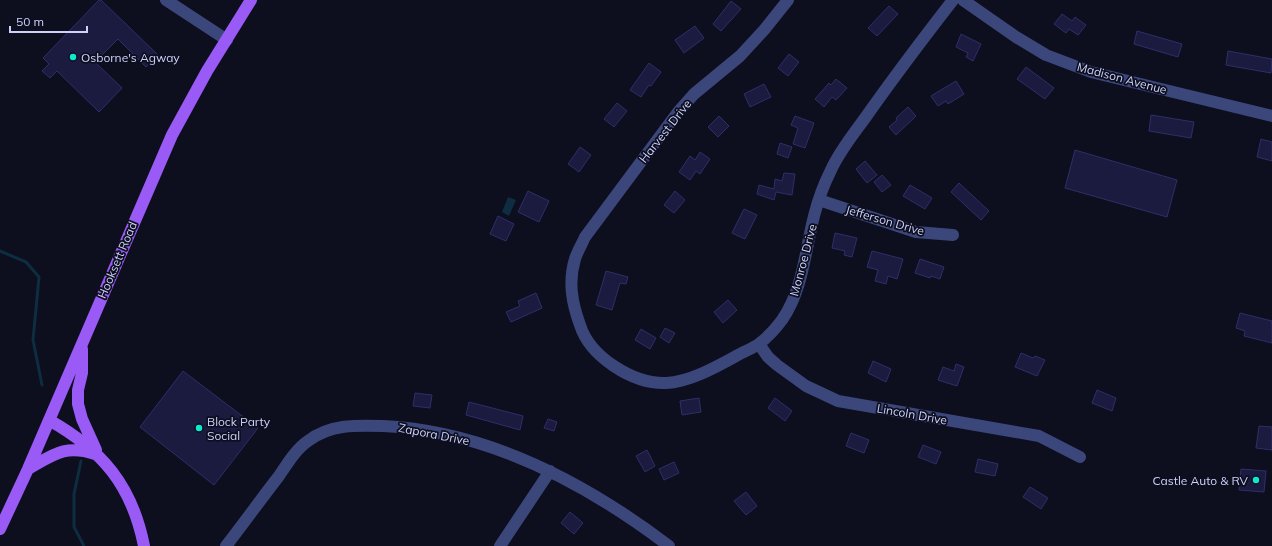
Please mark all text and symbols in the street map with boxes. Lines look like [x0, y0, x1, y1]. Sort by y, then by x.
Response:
scale bar [10, 8, 87, 34]
text: 50 m [16, 14, 44, 29]
place label: Osborne's Agway [81, 50, 180, 65]
marker: Osborne's Agway [68, 52, 78, 62]
street label: Madison Avenue [1075, 59, 1169, 97]
street label: Harvest Drive [636, 96, 694, 166]
street label: Jefferson Drive [844, 202, 926, 238]
street label: Hooksett Road [94, 219, 140, 301]
street label: Monroe Drive [786, 222, 820, 298]
street label: Lincoln Drive [876, 400, 948, 428]
place label: Block Party Social [207, 414, 271, 443]
street label: Zapora Drive [397, 420, 471, 448]
marker: Block Party Social [194, 423, 204, 433]
place label: Castle Auto & RV [1153, 473, 1249, 488]
marker: Castle Auto & RV [1251, 475, 1261, 485]

